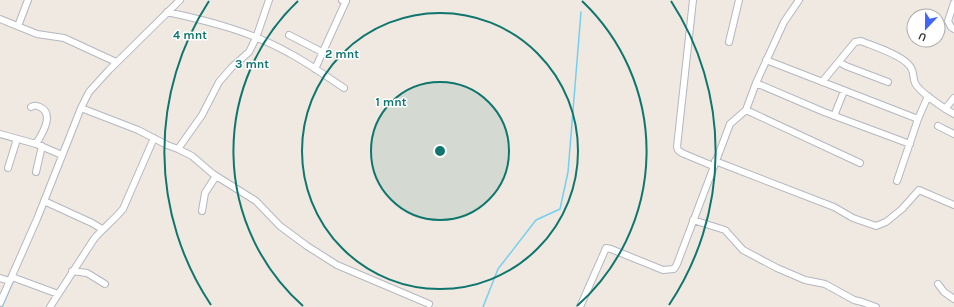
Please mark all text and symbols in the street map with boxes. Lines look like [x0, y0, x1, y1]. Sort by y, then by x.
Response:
north arrow [906, 8, 946, 48]
text: 4 mnt [173, 28, 207, 42]
text: U [916, 29, 928, 44]
text: 2 mnt [325, 47, 359, 61]
text: 3 mnt [235, 57, 269, 71]
text: 1 mnt [376, 95, 407, 109]
centre of rings [433, 144, 447, 158]

